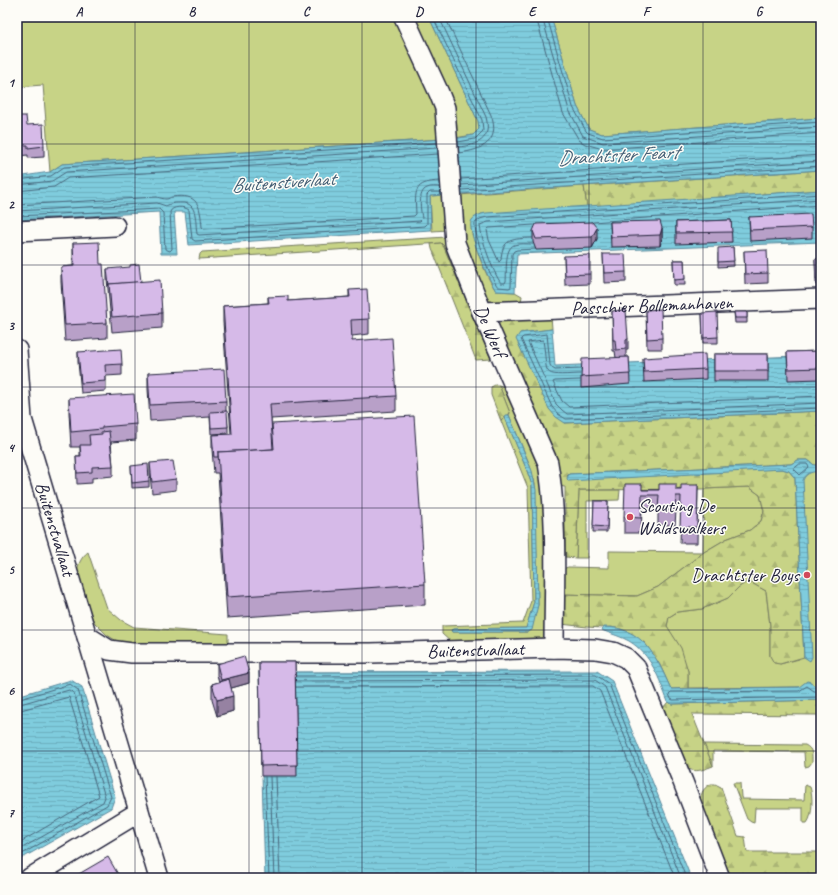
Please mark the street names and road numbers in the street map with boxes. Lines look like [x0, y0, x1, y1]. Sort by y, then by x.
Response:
street label: Passchier Bollemanhaven [571, 290, 735, 321]
street label: De Werf [468, 302, 514, 365]
street label: Buitenstvallaat [29, 479, 81, 581]
street label: Buitenstvallaat [427, 637, 526, 663]

